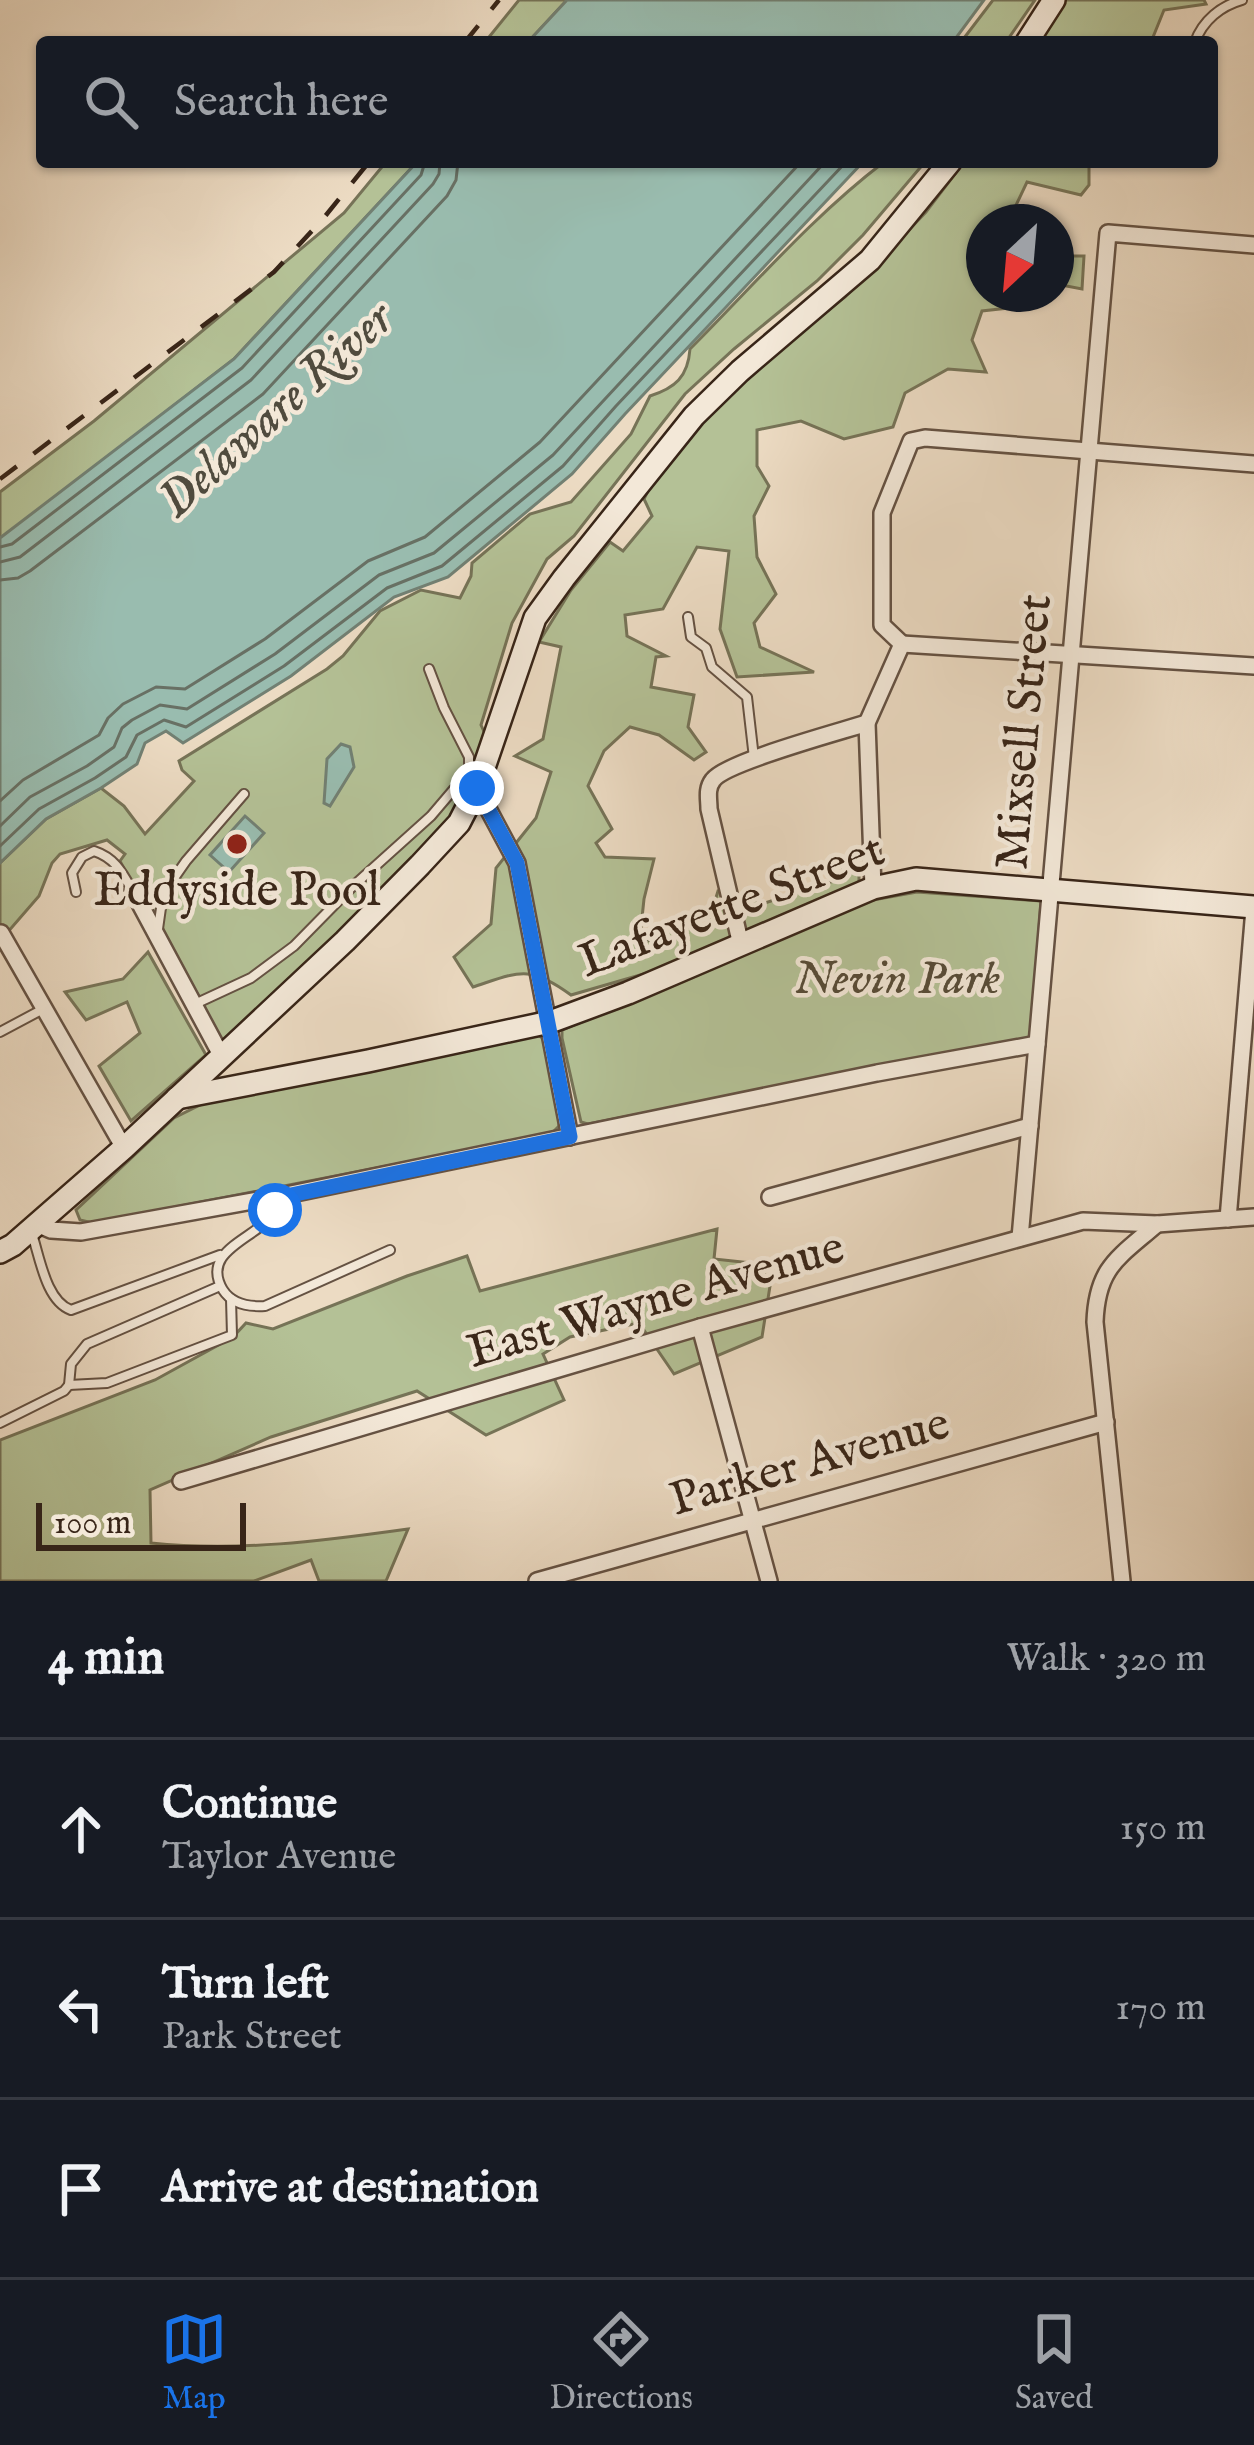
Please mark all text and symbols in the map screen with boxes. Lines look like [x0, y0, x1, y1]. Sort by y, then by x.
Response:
search box [36, 36, 1218, 168]
icon: search [78, 69, 144, 135]
text: Search here [174, 74, 388, 131]
north arrow [966, 204, 1074, 312]
water label: Delaware River [146, 286, 410, 534]
street label: Mixsell Street [983, 592, 1067, 872]
route end [450, 761, 504, 815]
street label: Lafayette Street [571, 821, 893, 993]
marker: Eddyside Pool [224, 831, 250, 857]
place label: Eddyside Pool [94, 862, 381, 922]
park label: Nevin Park [794, 950, 1000, 1010]
route start [248, 1183, 302, 1237]
street label: East Wayne Avenue [461, 1219, 851, 1383]
street label: Parker Avenue [663, 1394, 957, 1532]
scale bar [36, 1497, 246, 1550]
text: 100 m [54, 1503, 131, 1545]
text: 4 min [48, 1627, 164, 1692]
text: Walk · 320 m [1007, 1635, 1206, 1684]
text: Continue [162, 1776, 337, 1833]
icon: ahead [48, 1796, 114, 1862]
text: 150 m [1120, 1804, 1206, 1853]
text: Taylor Avenue [162, 1833, 396, 1882]
text: Turn left [162, 1956, 329, 2013]
icon: left [48, 1976, 114, 2042]
text: 170 m [1115, 1984, 1206, 2033]
text: Park Street [162, 2013, 342, 2062]
icon: arrive [48, 2156, 114, 2222]
text: Arrive at destination [162, 2160, 539, 2217]
tab: Map [161, 2306, 227, 2420]
tab: Directions [549, 2306, 693, 2420]
tab: Saved [1015, 2306, 1093, 2420]

